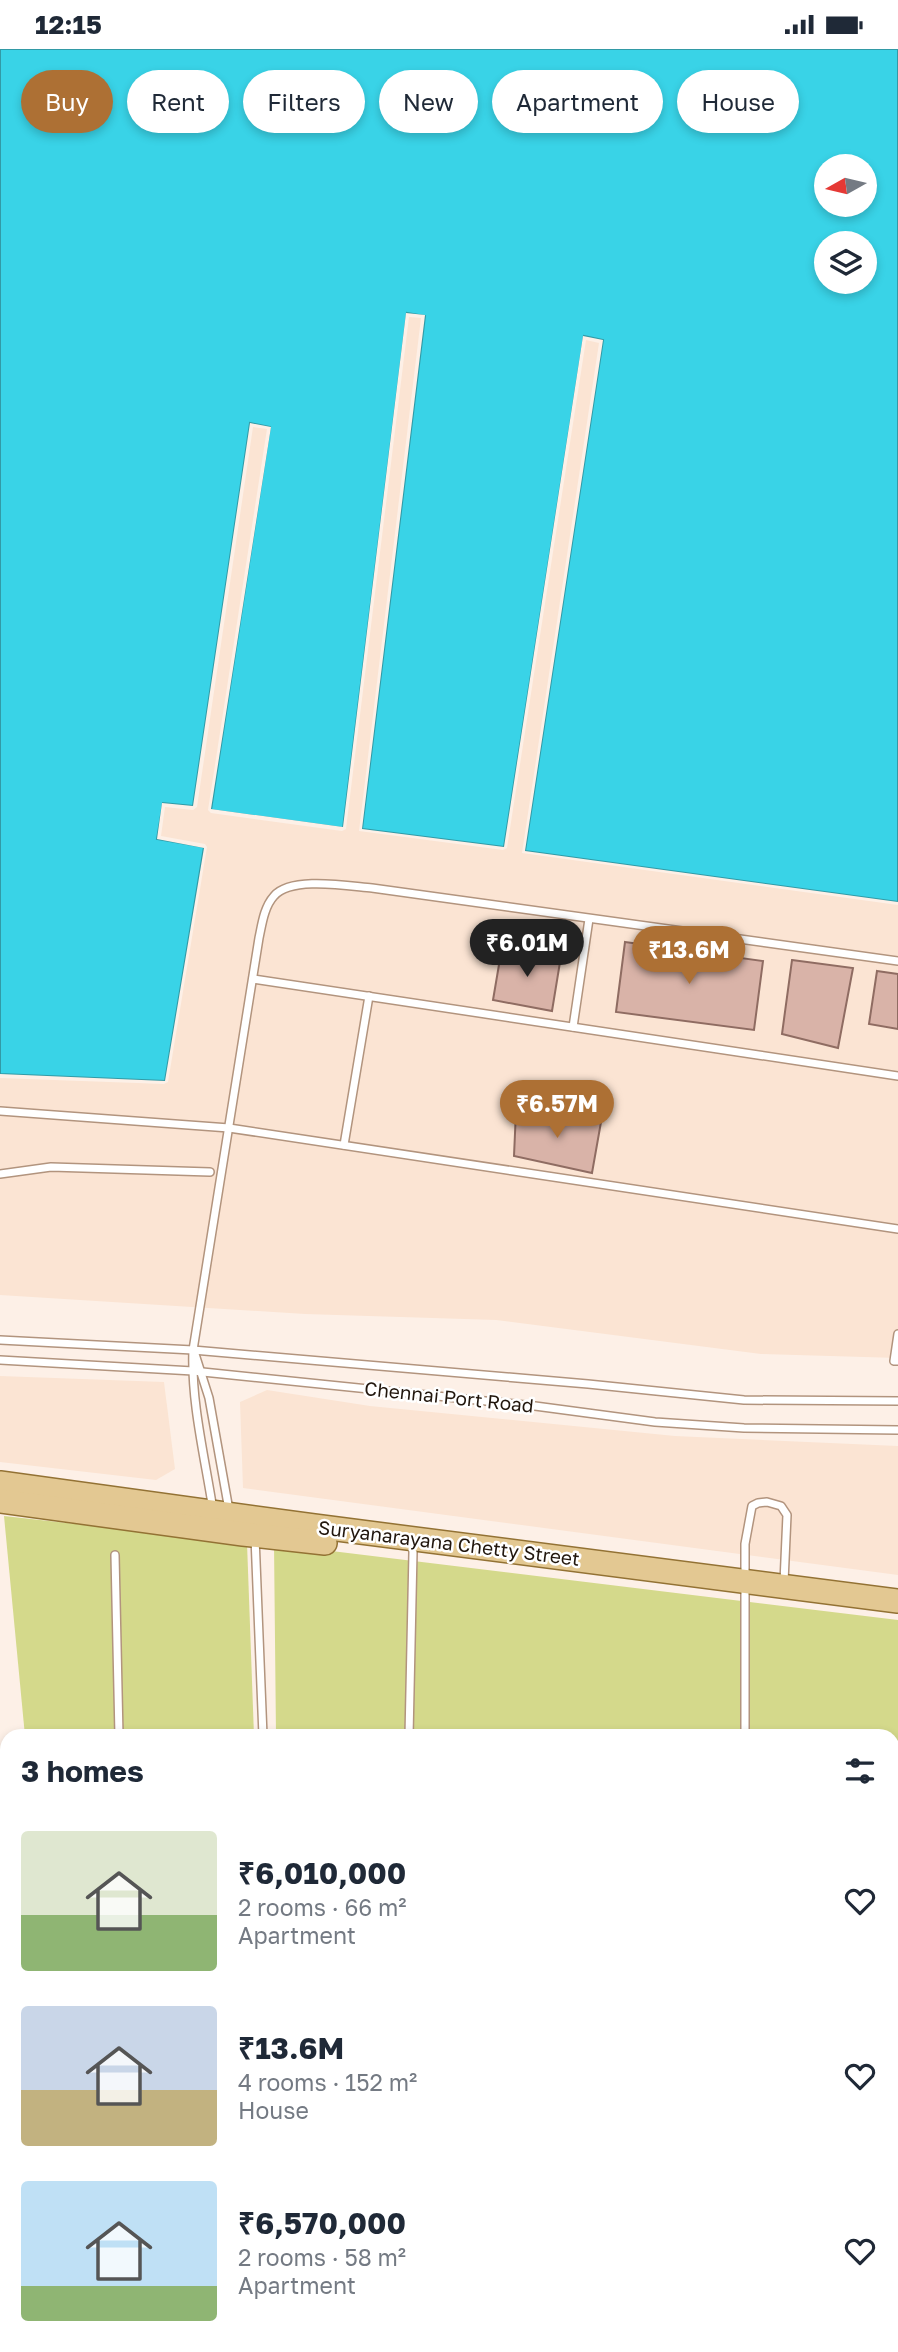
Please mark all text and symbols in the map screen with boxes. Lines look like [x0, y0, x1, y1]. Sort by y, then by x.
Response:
text: 12:15 [35, 9, 102, 40]
chip: Buy [21, 70, 113, 133]
chip: Rent [127, 70, 229, 133]
chip: Filters [243, 70, 365, 133]
chip: New [379, 70, 478, 133]
chip: Apartment [492, 70, 663, 133]
chip: House [677, 70, 799, 133]
north arrow [814, 154, 877, 217]
map controls [814, 154, 877, 294]
button: layers [814, 231, 877, 294]
pin: ₹6.01M [470, 919, 584, 979]
pin: ₹13.6M [632, 927, 746, 986]
text: ₹6.01M [486, 928, 568, 956]
text: ₹13.6M [648, 935, 730, 963]
pin: ₹6.57M [500, 1081, 614, 1140]
text: ₹6.57M [516, 1089, 598, 1117]
street label: Chennai Port Road [363, 1376, 535, 1417]
street label: Suryanarayana Chetty Street [317, 1515, 581, 1570]
icon: filters [841, 1752, 879, 1790]
text: 3 homes [21, 1753, 144, 1789]
text: ₹6,010,000 [238, 1855, 406, 1891]
icon: home [77, 1859, 161, 1943]
icon: heart [841, 1882, 879, 1920]
text: 2 rooms · 66 m² [238, 1893, 407, 1921]
text: Apartment [238, 1921, 356, 1949]
text: ₹13.6M [238, 2030, 344, 2066]
icon: home [77, 2034, 161, 2118]
icon: heart [841, 2057, 879, 2095]
text: 4 rooms · 152 m² [238, 2068, 417, 2096]
text: House [238, 2096, 309, 2124]
text: ₹6,570,000 [238, 2205, 406, 2241]
icon: home [77, 2209, 161, 2293]
icon: heart [841, 2232, 879, 2270]
text: 2 rooms · 58 m² [238, 2243, 406, 2271]
text: Apartment [238, 2271, 356, 2299]

